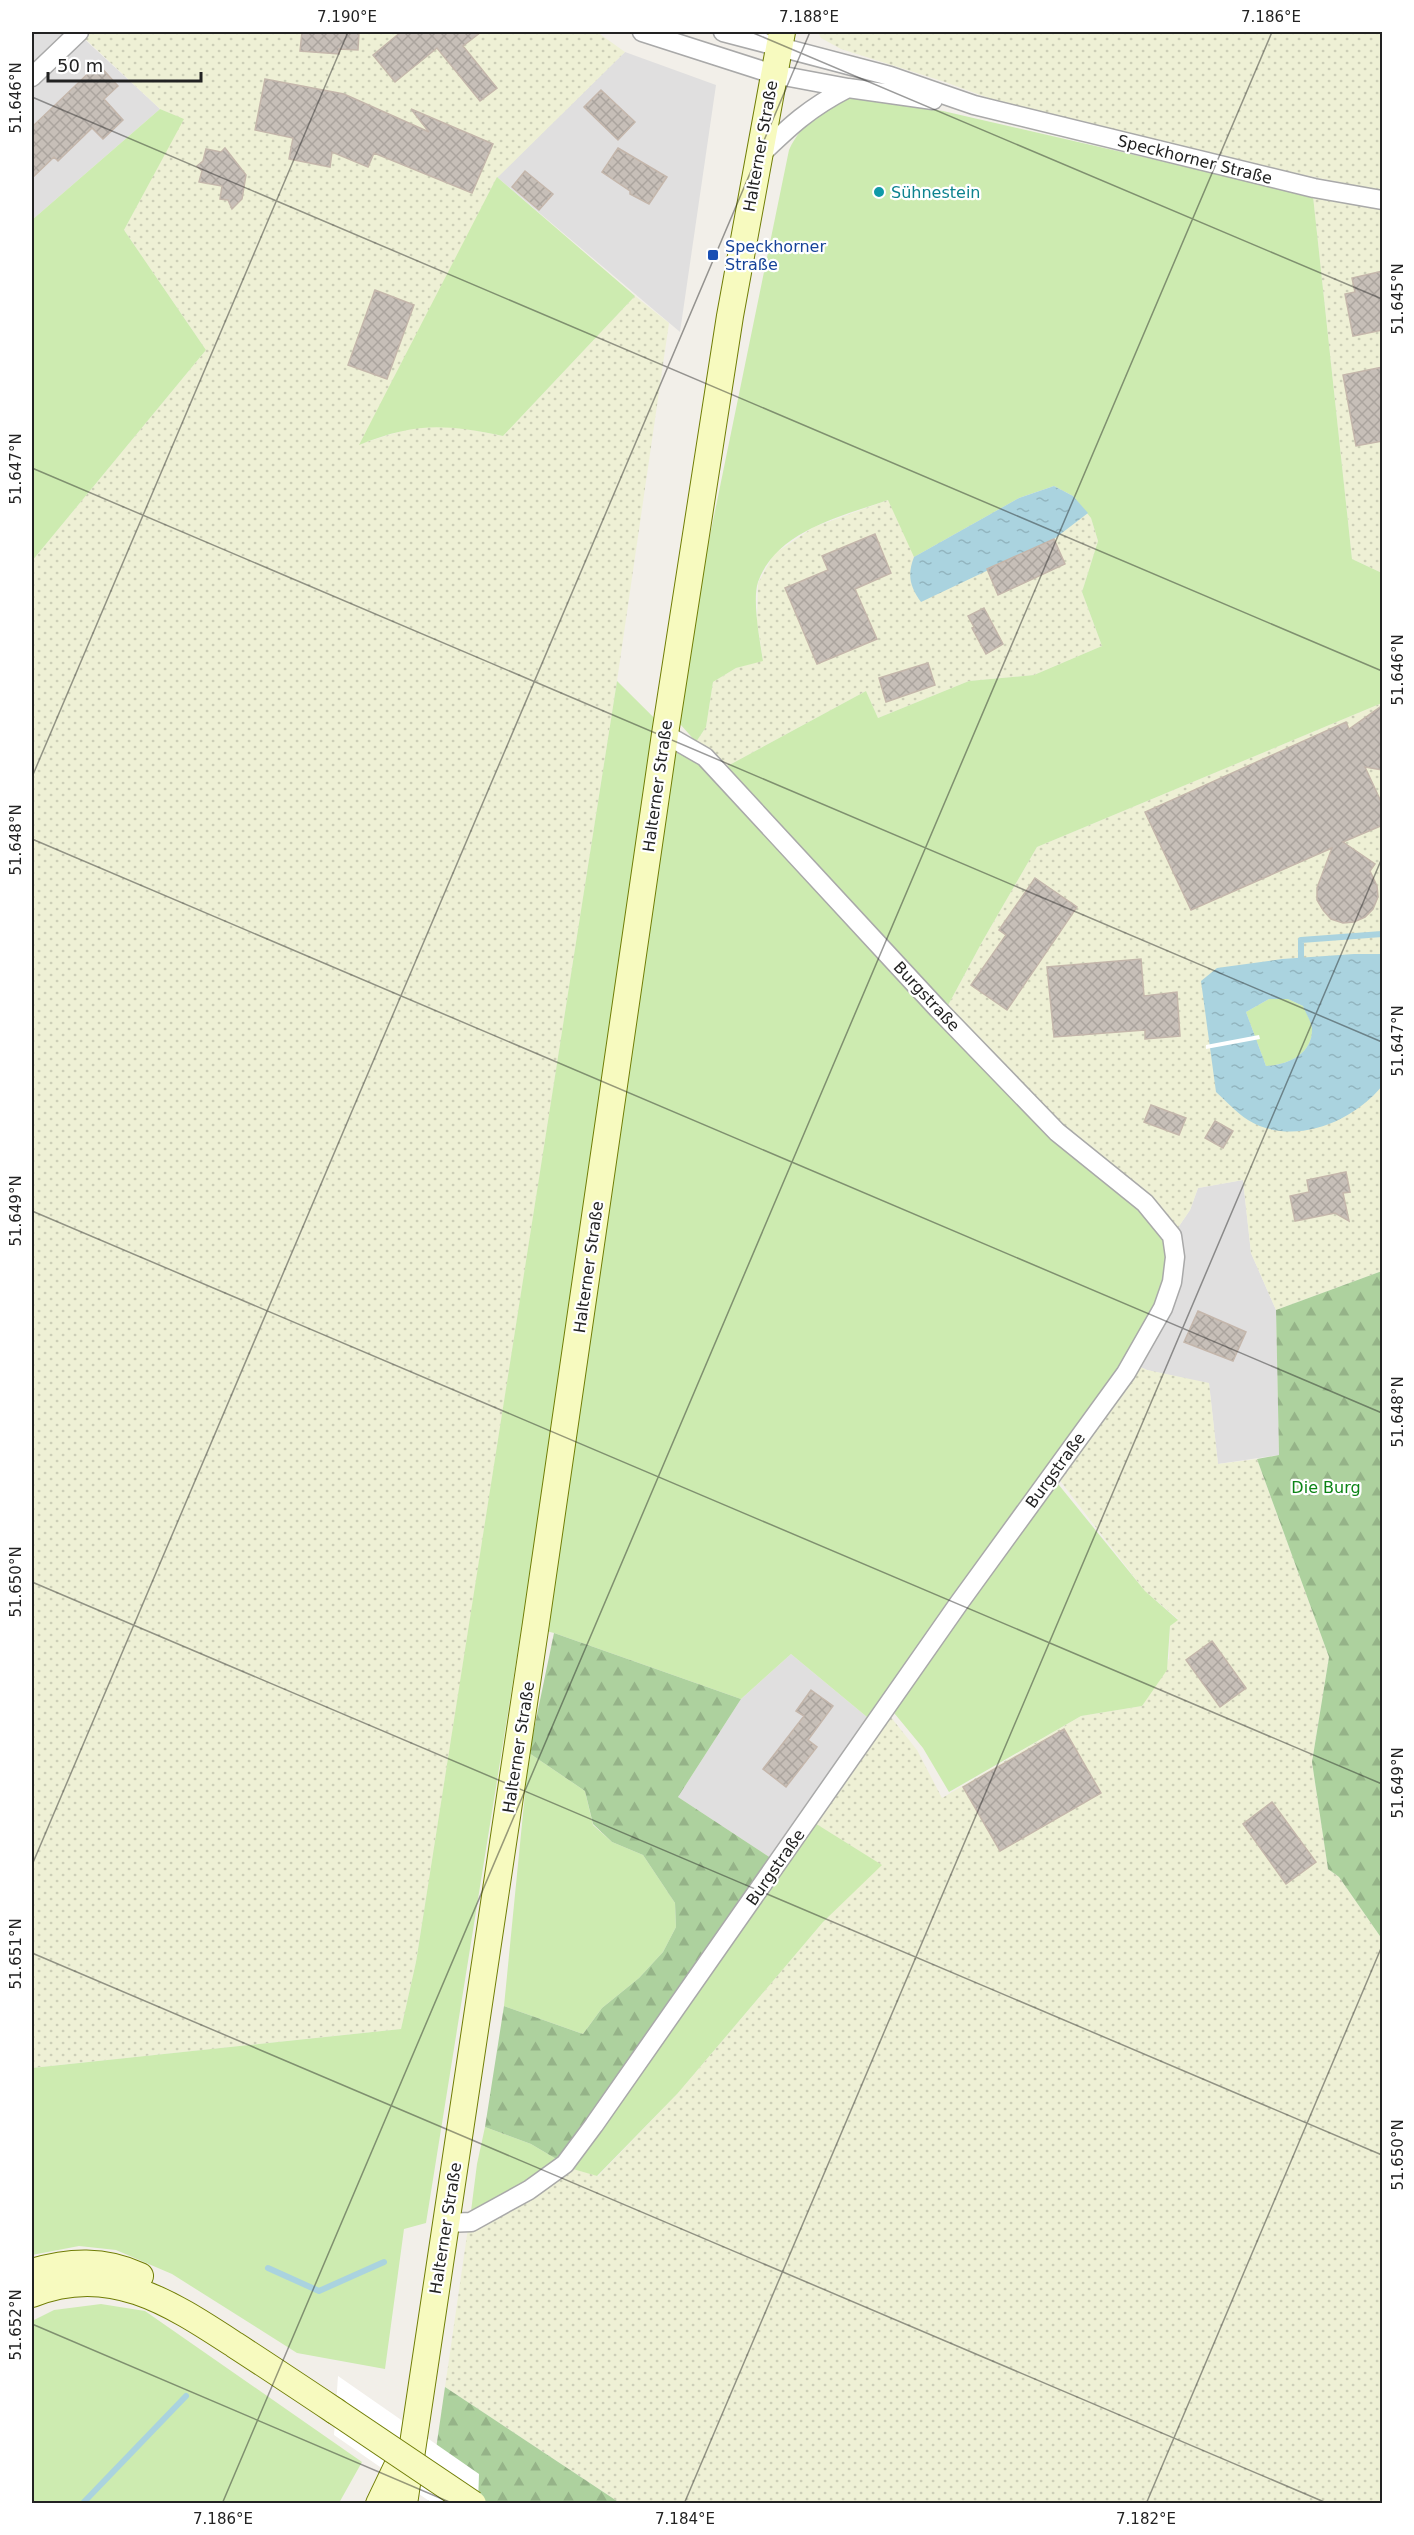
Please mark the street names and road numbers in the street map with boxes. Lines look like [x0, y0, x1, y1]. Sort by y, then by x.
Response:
street label: Halterner Straße [740, 79, 781, 213]
street label: Speckhorner Straße [1116, 131, 1274, 188]
street label: Halterner Straße [639, 719, 676, 853]
street label: Burgstraße [890, 958, 964, 1035]
street label: Halterner Straße [570, 1200, 607, 1334]
street label: Burgstraße [1022, 1429, 1089, 1512]
street label: Halterner Straße [499, 1680, 538, 1814]
street label: Burgstraße [742, 1826, 809, 1909]
street label: Halterner Straße [426, 2161, 465, 2295]

